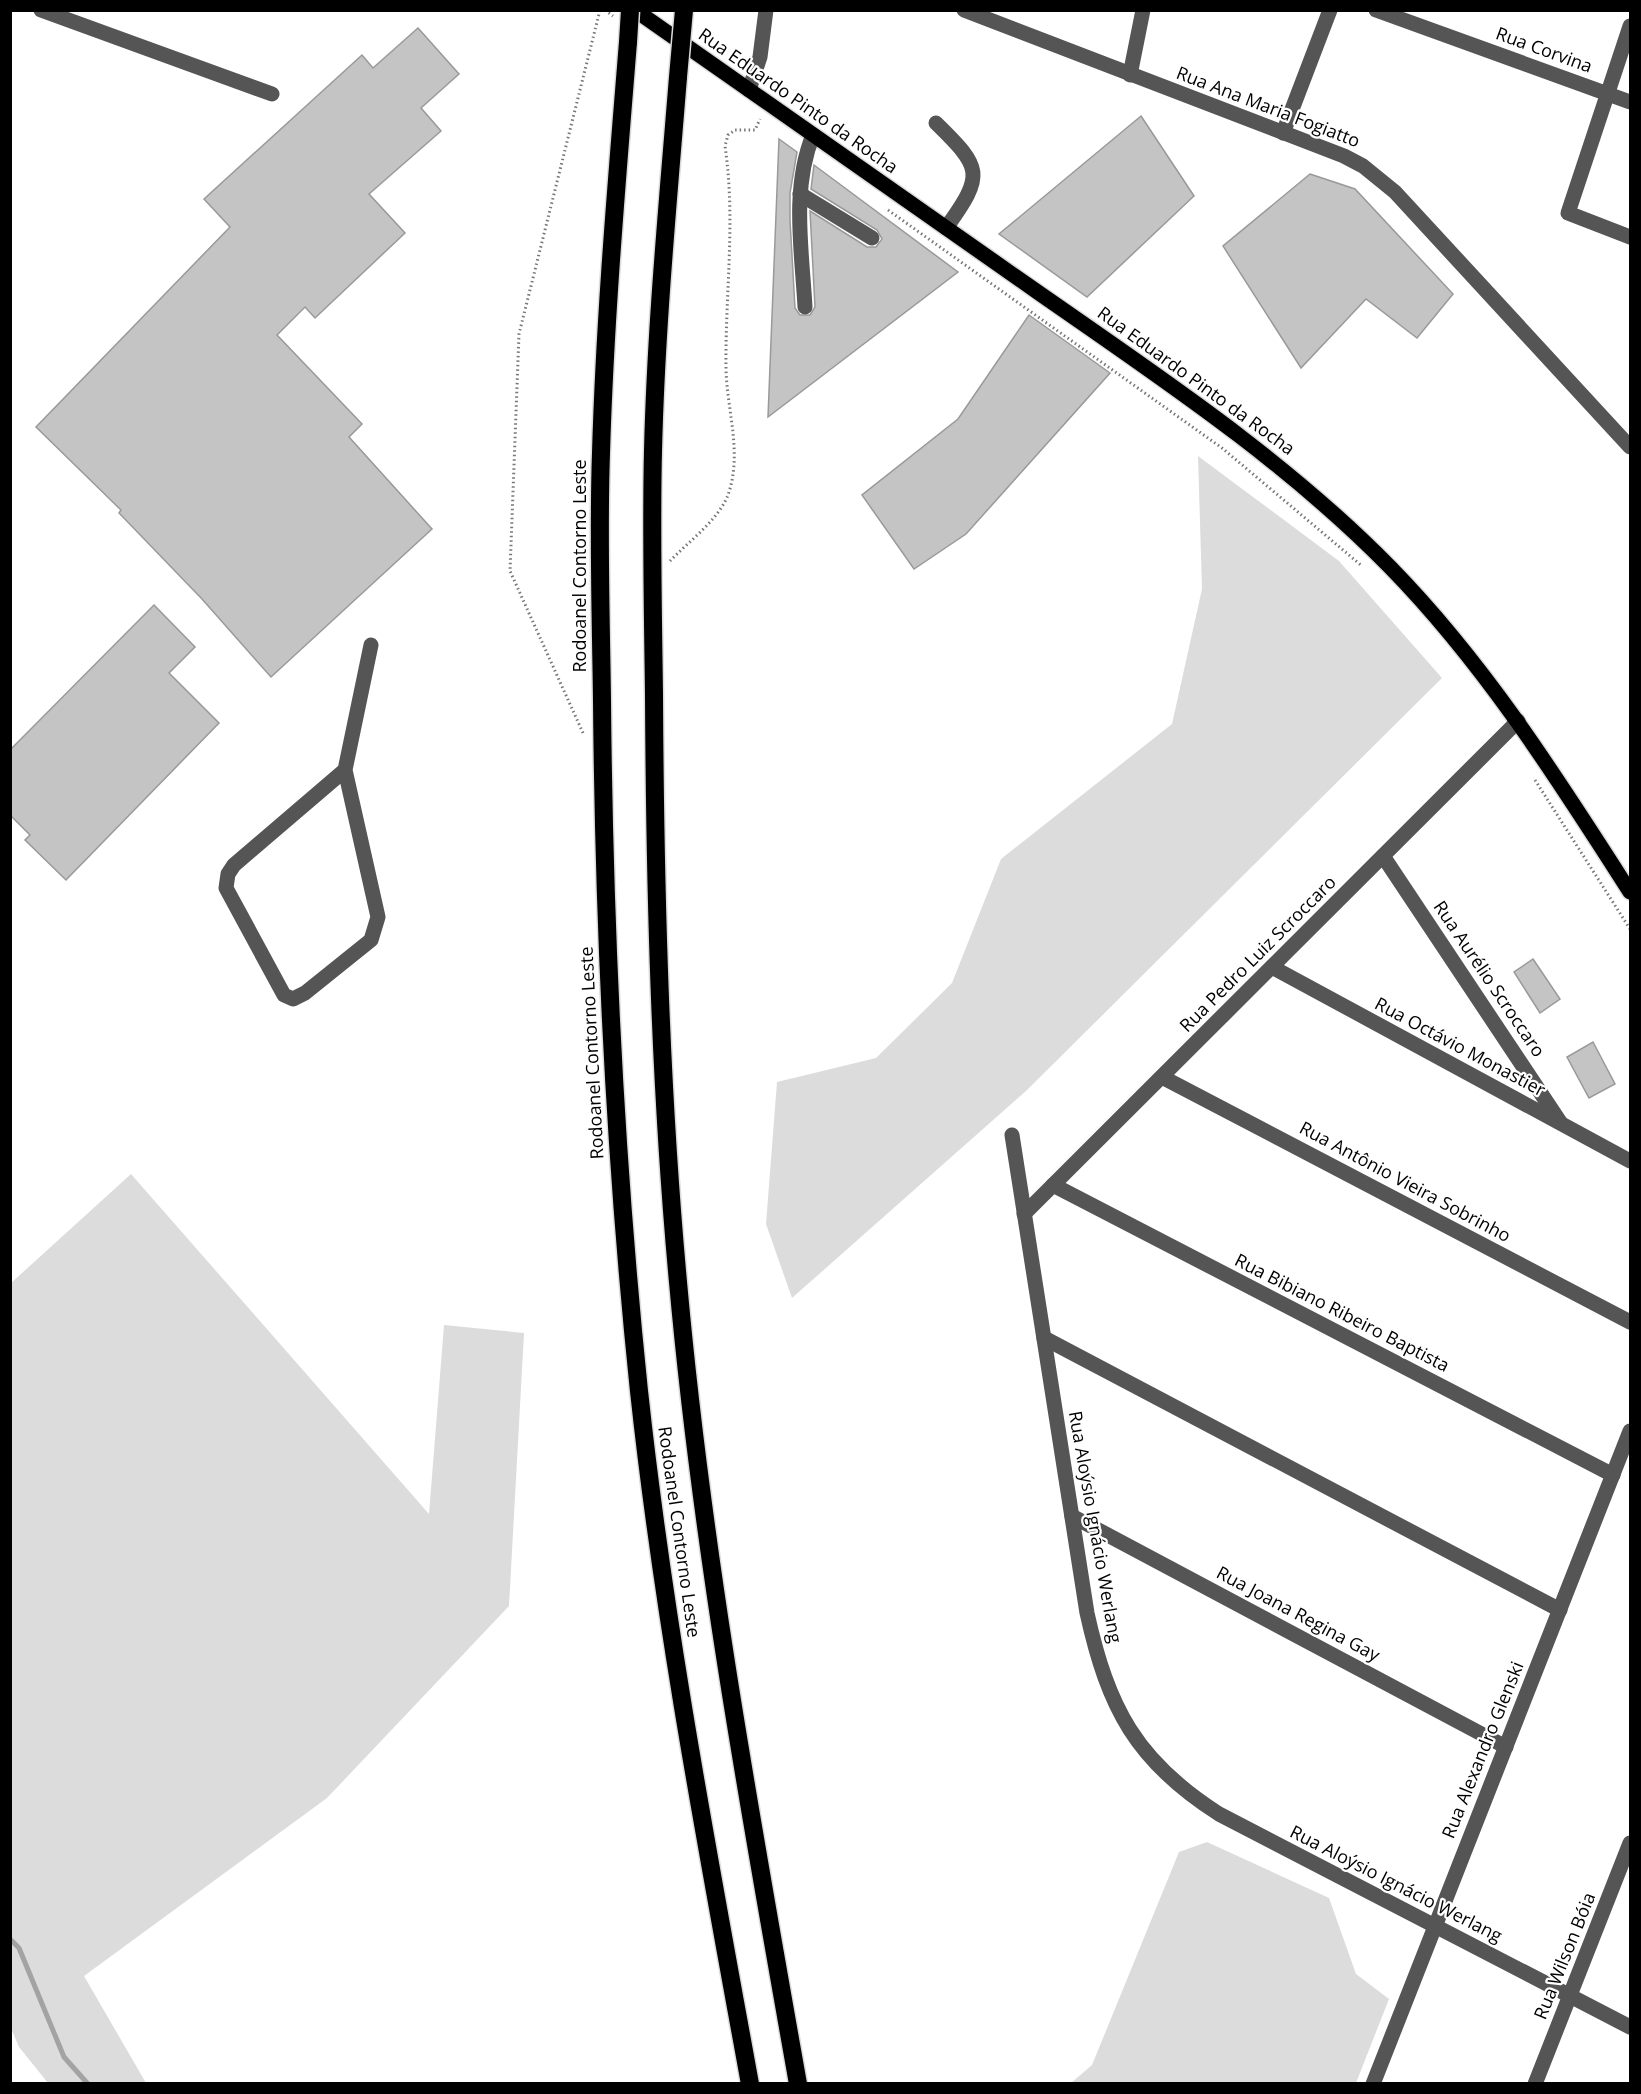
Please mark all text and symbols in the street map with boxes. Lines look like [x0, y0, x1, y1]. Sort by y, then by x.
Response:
street label: Rua Corvina [1493, 21, 1596, 78]
street label: Rua Eduardo Pinto da Rocha [694, 22, 903, 178]
street label: Rua Ana Maria Fogiatto [1173, 60, 1364, 152]
street label: Rua Eduardo Pinto da Rocha [1093, 300, 1300, 460]
street label: Rodoanel Contorno Leste [567, 459, 591, 673]
street label: Rua Pedro Luiz Scroccaro [1174, 870, 1341, 1037]
street label: Rua Aurélio Scroccaro [1429, 896, 1551, 1061]
street label: Rodoanel Contorno Leste [573, 946, 609, 1160]
street label: Rua Octávio Monastier [1371, 991, 1551, 1102]
street label: Rua Antônio Vieira Sobrinho [1296, 1115, 1515, 1247]
street label: Rua Bibiano Ribeiro Baptista [1231, 1247, 1454, 1377]
street label: Rua Aloýsio Ignácio Werlang [1064, 1409, 1128, 1645]
street label: Rodoanel Contorno Leste [653, 1425, 707, 1639]
street label: Rua Joana Regina Gay [1213, 1560, 1385, 1667]
street label: Rua Alexandro Glenski [1436, 1658, 1529, 1842]
street label: Rua Aloýsio Ignácio Werlang [1286, 1819, 1507, 1947]
street label: Rua Wilson Bóia [1528, 1889, 1600, 2023]

